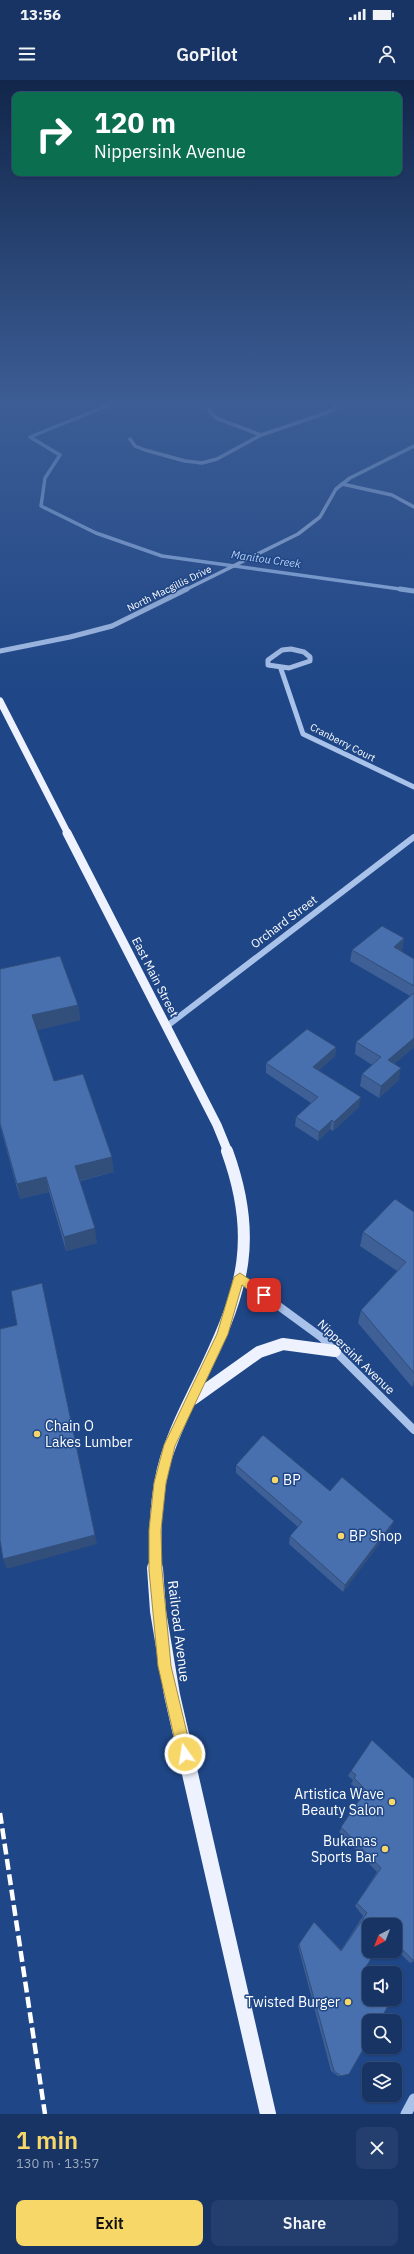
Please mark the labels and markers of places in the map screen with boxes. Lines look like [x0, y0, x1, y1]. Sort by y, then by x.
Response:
pin [247, 1278, 281, 1312]
place label: Chain O Lakes Lumber [45, 1417, 132, 1451]
marker: Chain O Lakes Lumber [32, 1429, 42, 1439]
place label: BP [283, 1471, 301, 1489]
marker: BP [270, 1475, 280, 1485]
place label: BP Shop [349, 1527, 402, 1545]
marker: BP Shop [336, 1531, 346, 1541]
place label: Artistica Wave Beauty Salon [294, 1785, 384, 1819]
marker: Artistica Wave Beauty Salon [387, 1797, 397, 1807]
place label: Bukanas Sports Bar [311, 1832, 377, 1866]
marker: Bukanas Sports Bar [380, 1844, 390, 1854]
place label: Twisted Burger [246, 1993, 340, 2011]
marker: Twisted Burger [343, 1997, 353, 2007]

